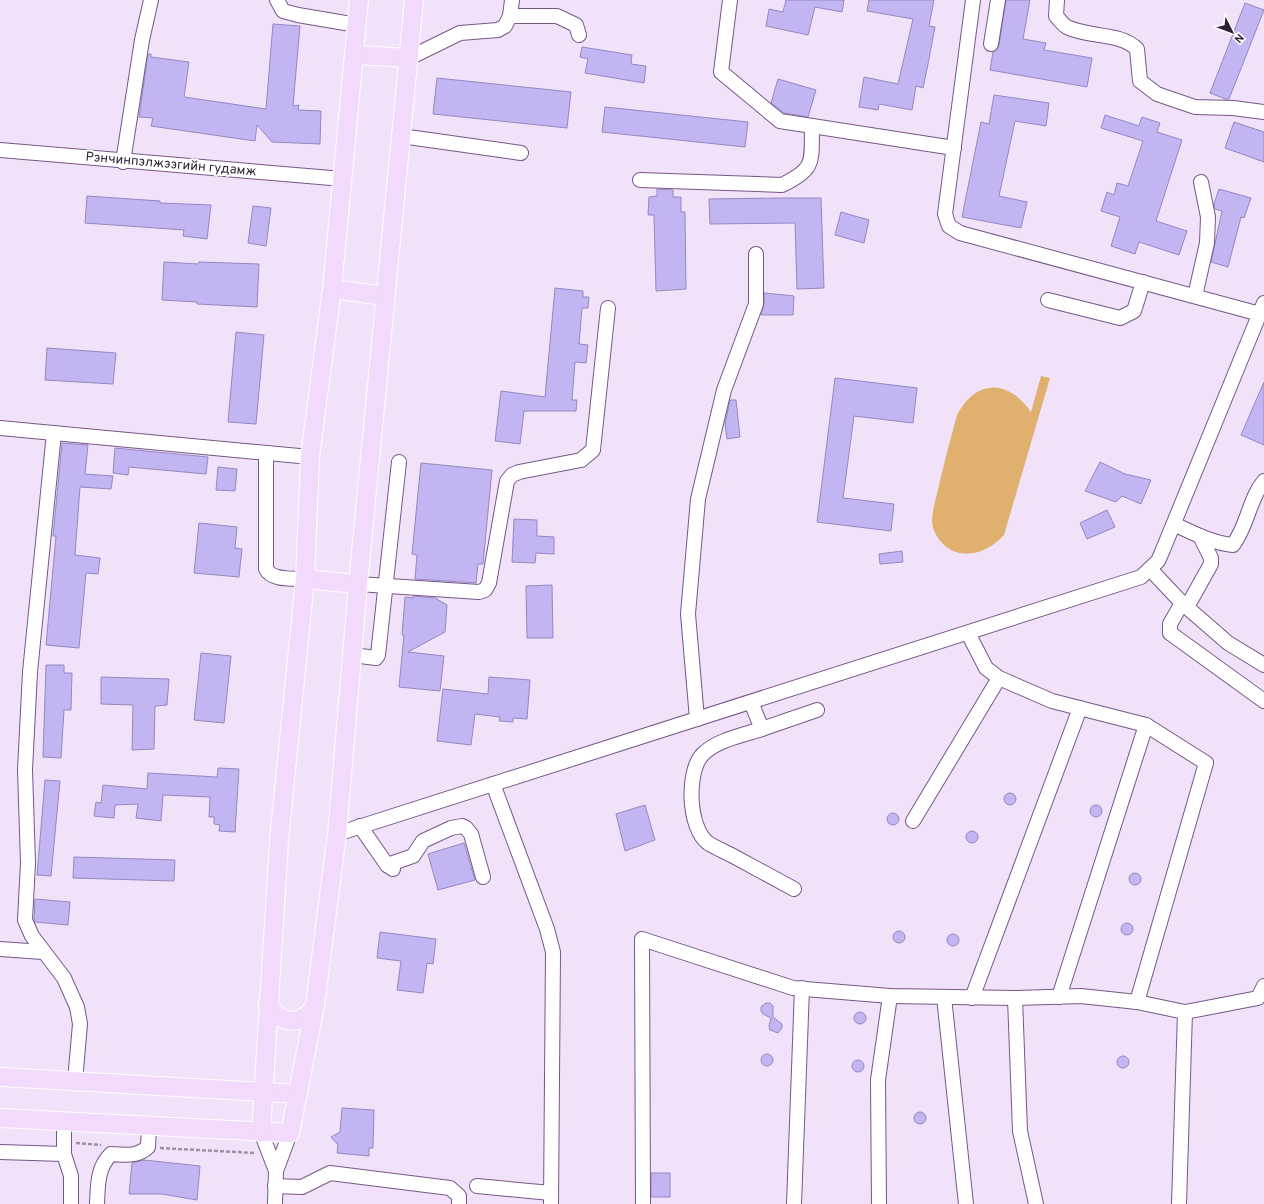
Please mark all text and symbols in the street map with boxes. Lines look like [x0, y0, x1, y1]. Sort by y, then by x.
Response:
north arrow [1212, 12, 1252, 52]
text: N [1231, 30, 1247, 46]
street label: Рэнчинпэлжээгийн гудамж [85, 150, 257, 180]

